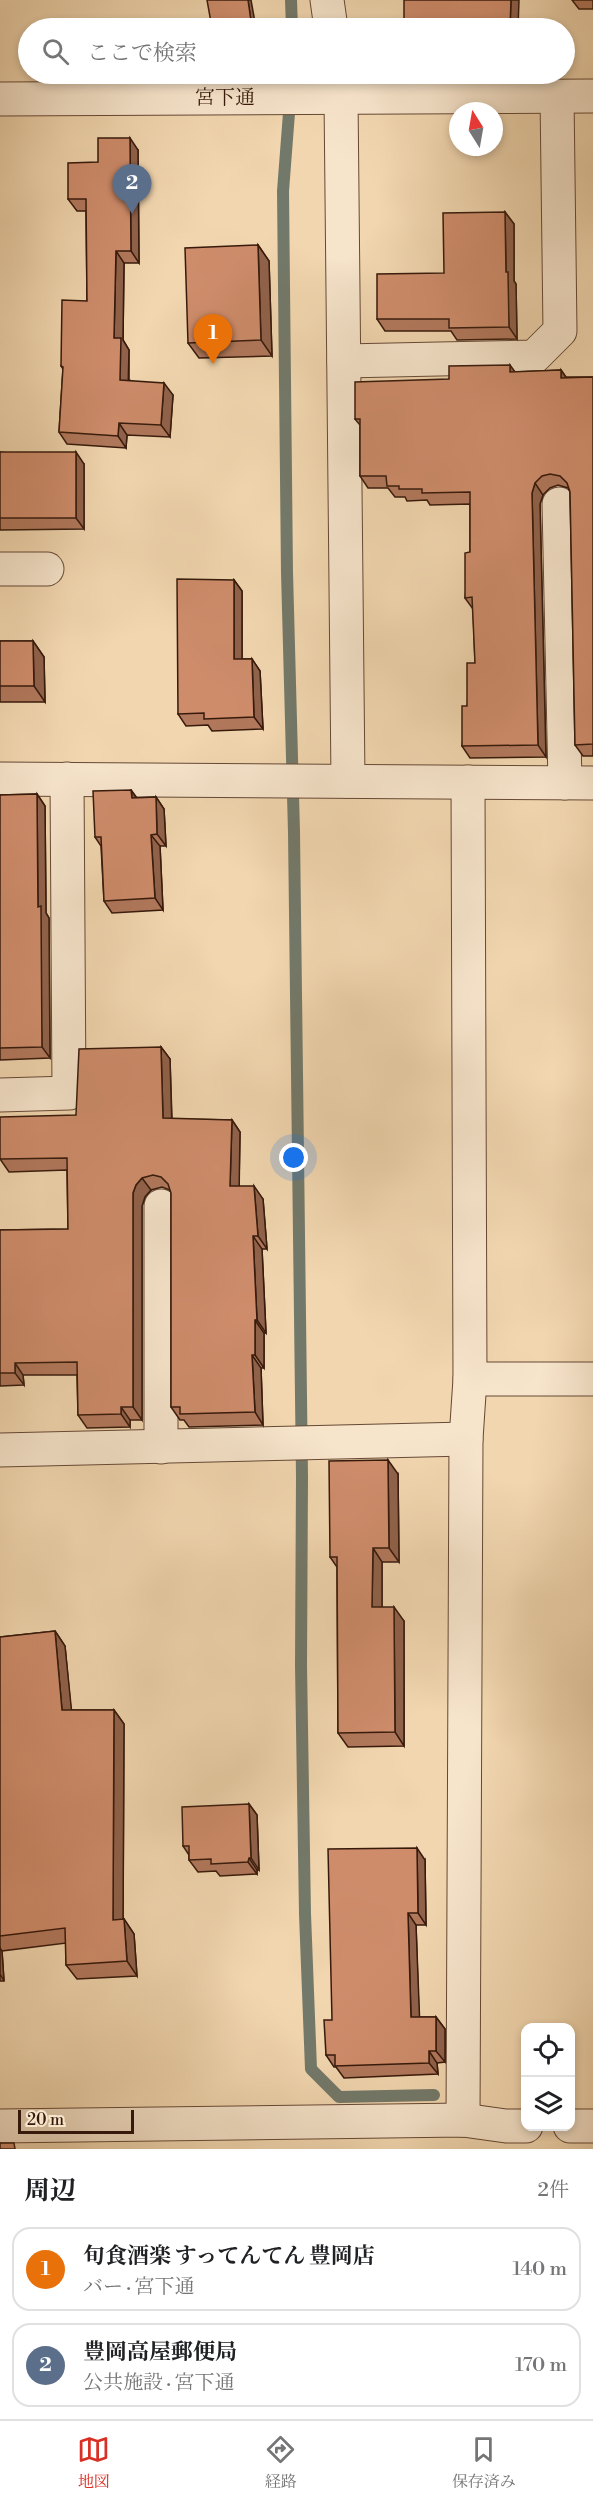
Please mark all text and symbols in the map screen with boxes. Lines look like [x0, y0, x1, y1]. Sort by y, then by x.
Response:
search box [18, 18, 575, 84]
icon: search [39, 35, 72, 68]
text: ここで検索 [87, 40, 197, 67]
street label: 宮下通 [195, 86, 255, 111]
north arrow [449, 102, 503, 156]
pin: 2 [112, 164, 152, 214]
pin: 1 [194, 314, 232, 364]
your location [279, 1143, 308, 1172]
map controls [521, 2023, 575, 2131]
button: locate [521, 2023, 575, 2077]
button: layers [521, 2077, 575, 2131]
scale bar [18, 2107, 134, 2134]
text: 20 m [27, 2110, 64, 2130]
text: 周辺 [24, 2175, 76, 2207]
text: 2件 [538, 2178, 569, 2203]
text: 旬食酒楽 すってんてん 豊岡店 [83, 2243, 375, 2270]
text: 1 [41, 2257, 50, 2282]
text: 140 m [512, 2257, 567, 2282]
text: バー · 宮下通 [83, 2275, 195, 2300]
text: 豊岡高屋郵便局 [83, 2339, 237, 2366]
text: 2 [39, 2353, 52, 2378]
text: 170 m [515, 2353, 567, 2378]
text: 公共施設 · 宮下通 [83, 2371, 235, 2396]
tab: 地図 [77, 2433, 110, 2492]
tab: 経路 [264, 2433, 297, 2492]
tab: 保存済み [452, 2433, 516, 2492]

